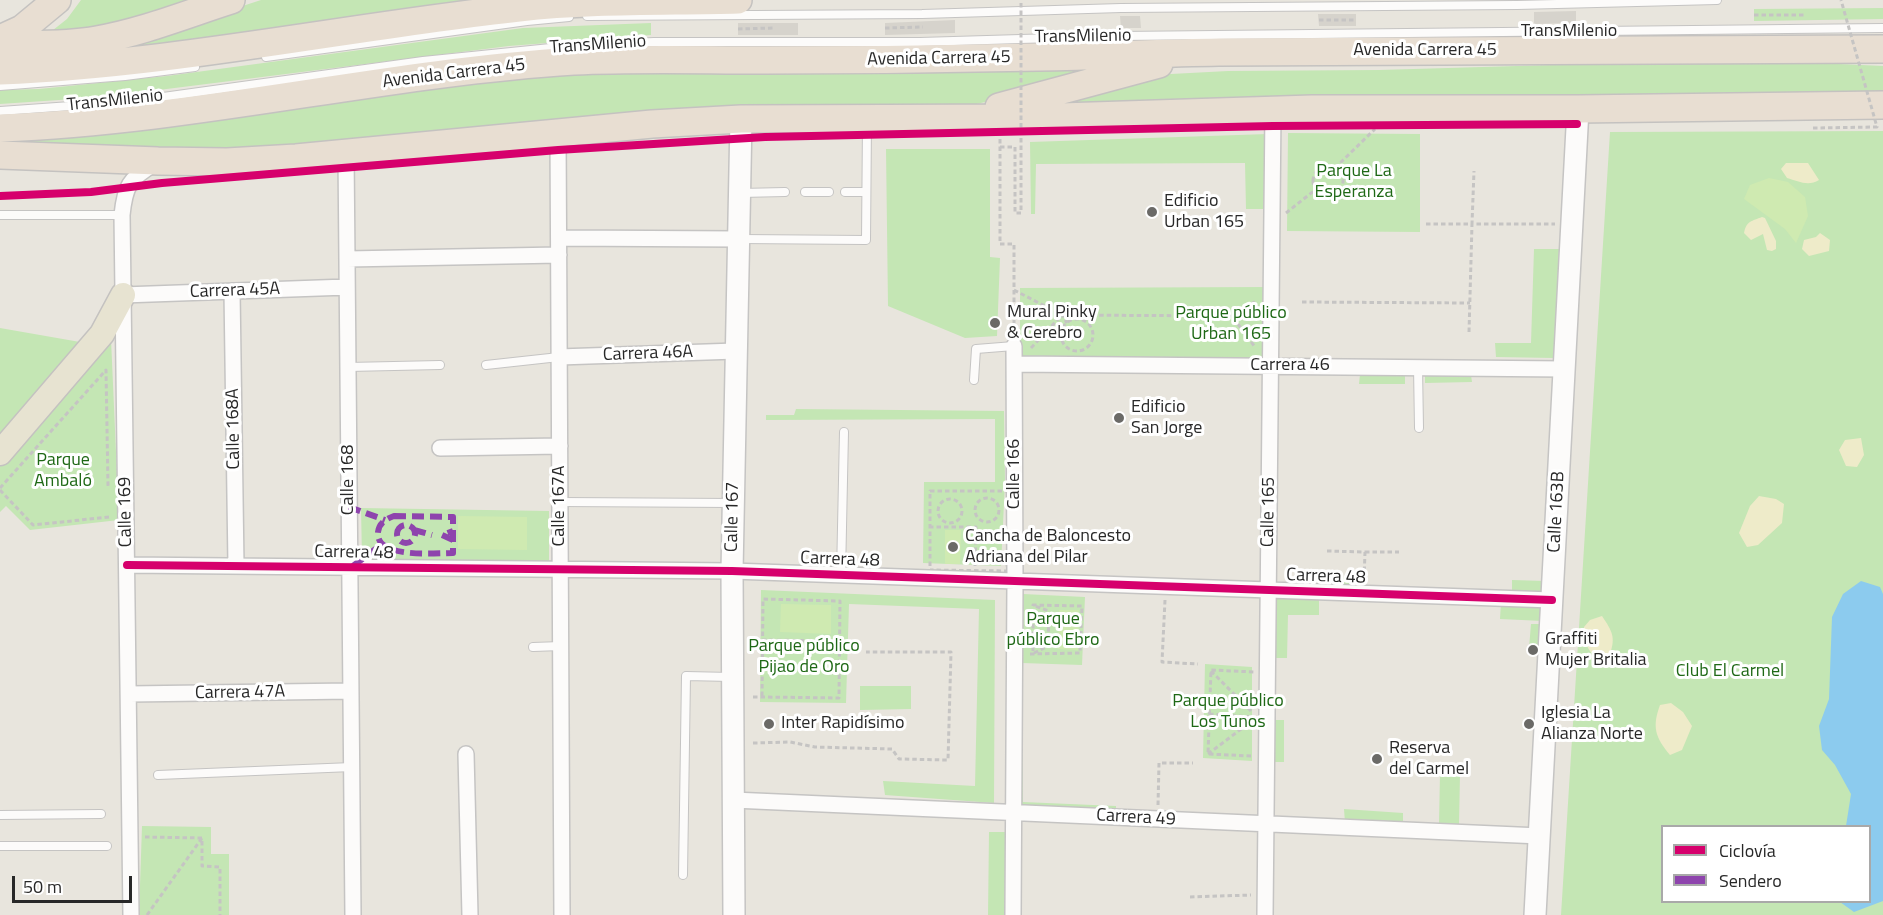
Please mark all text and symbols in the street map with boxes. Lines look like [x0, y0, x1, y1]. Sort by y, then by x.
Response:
street label: TransMilenio [1521, 21, 1617, 43]
street label: TransMilenio [1035, 25, 1131, 49]
street label: TransMilenio [549, 31, 647, 59]
street label: Avenida Carrera 45 [1353, 40, 1497, 62]
street label: Avenida Carrera 45 [867, 47, 1011, 71]
street label: Avenida Carrera 45 [381, 55, 527, 93]
street label: TransMilenio [66, 85, 164, 117]
park label: Parque La Esperanza [1314, 161, 1394, 204]
place label: Edificio Urban 165 [1164, 191, 1244, 234]
marker: Edificio Urban 165 [1145, 205, 1159, 219]
street label: Carrera 45A [190, 279, 280, 303]
place label: Mural Pinky & Cerebro [1007, 302, 1097, 344]
park label: Parque público Urban 165 [1175, 303, 1287, 346]
marker: Mural Pinky & Cerebro [988, 316, 1002, 330]
street label: Carrera 46A [603, 342, 693, 366]
street label: Carrera 46 [1250, 355, 1330, 377]
street label: Calle 168A [222, 388, 246, 470]
place label: Edificio San Jorge [1131, 397, 1202, 440]
marker: Edificio San Jorge [1112, 411, 1126, 425]
street label: Calle 166 [1004, 439, 1026, 509]
street label: Calle 168 [338, 445, 360, 515]
park label: Parque Ambaló [34, 450, 92, 492]
street label: Calle 167A [549, 465, 571, 547]
street label: Calle 163B [1544, 471, 1570, 553]
street label: Calle 169 [115, 477, 137, 547]
street label: Calle 165 [1258, 477, 1280, 547]
street label: Calle 167 [722, 482, 744, 552]
place label: Cancha de Baloncesto Adriana del Pilar [965, 526, 1131, 568]
marker: Cancha de Baloncesto Adriana del Pilar [946, 540, 960, 554]
street label: Carrera 48 [314, 542, 394, 564]
street label: Carrera 48 [800, 548, 880, 572]
street label: Carrera 48 [1286, 565, 1366, 589]
park label: Parque público Ebro [1007, 609, 1099, 652]
place label: Graffiti Mujer Britalia [1545, 629, 1647, 672]
park label: Parque público Pijao de Oro [748, 636, 860, 678]
marker: Graffiti Mujer Britalia [1526, 643, 1540, 657]
park label: Club El Carmel [1676, 661, 1784, 683]
street label: Carrera 47A [195, 681, 285, 705]
park label: Parque público Los Tunos [1172, 691, 1284, 734]
place label: Iglesia La Alianza Norte [1541, 703, 1643, 746]
place label: Inter Rapidísimo [781, 713, 904, 735]
marker: Inter Rapidísimo [762, 717, 776, 731]
marker: Iglesia La Alianza Norte [1522, 717, 1536, 731]
place label: Reserva del Carmel [1389, 738, 1469, 780]
marker: Reserva del Carmel [1370, 752, 1384, 766]
street label: Carrera 49 [1096, 805, 1176, 831]
legend [1661, 825, 1871, 903]
text: Ciclovía [1719, 837, 1776, 864]
scale bar [15, 864, 135, 902]
text: Sendero [1719, 867, 1782, 894]
text: 50 m [23, 873, 62, 900]

